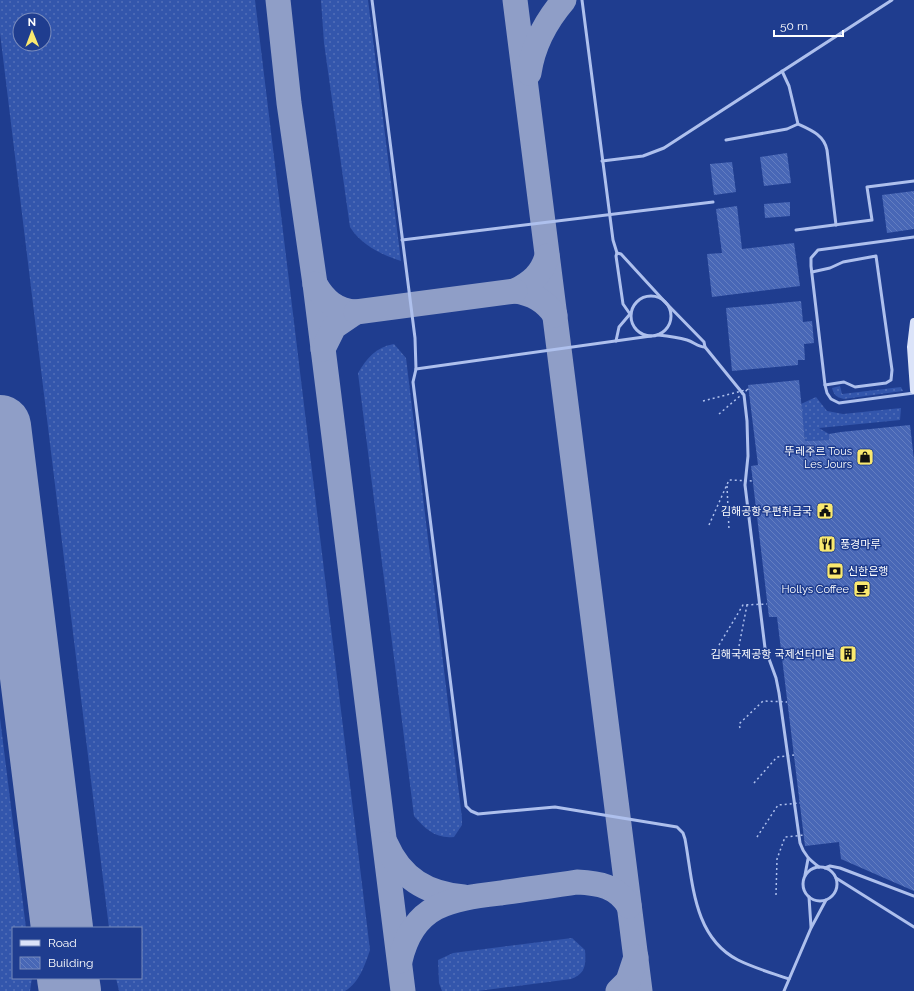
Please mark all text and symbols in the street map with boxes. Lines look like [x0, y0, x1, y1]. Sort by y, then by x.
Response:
north arrow [12, 12, 52, 52]
scale bar [774, 12, 843, 38]
text: N [28, 16, 36, 29]
text: 50 m [780, 19, 808, 33]
place label: 뚜레주르 Tous Les Jours [785, 445, 852, 471]
shop icon: 뚜레주르 Tous Les Jours [855, 447, 875, 467]
public building icon: 김해공항우편취급국 [815, 501, 835, 521]
place label: 김해공항우편취급국 [721, 505, 812, 518]
restaurant icon: 풍경마루 [817, 534, 837, 554]
place label: 풍경마루 [840, 538, 880, 551]
bank icon: 신한은행 [825, 561, 845, 581]
place label: 신한은행 [848, 565, 888, 578]
cafe icon: Hollys Coffee [852, 579, 872, 599]
place label: Hollys Coffee [782, 583, 850, 596]
building icon: 김해국제공항 국제선터미널 [838, 644, 858, 664]
place label: 김해국제공항 국제선터미널 [711, 648, 835, 661]
legend [12, 927, 142, 979]
text: Road [48, 936, 77, 950]
text: Building [48, 956, 94, 970]

